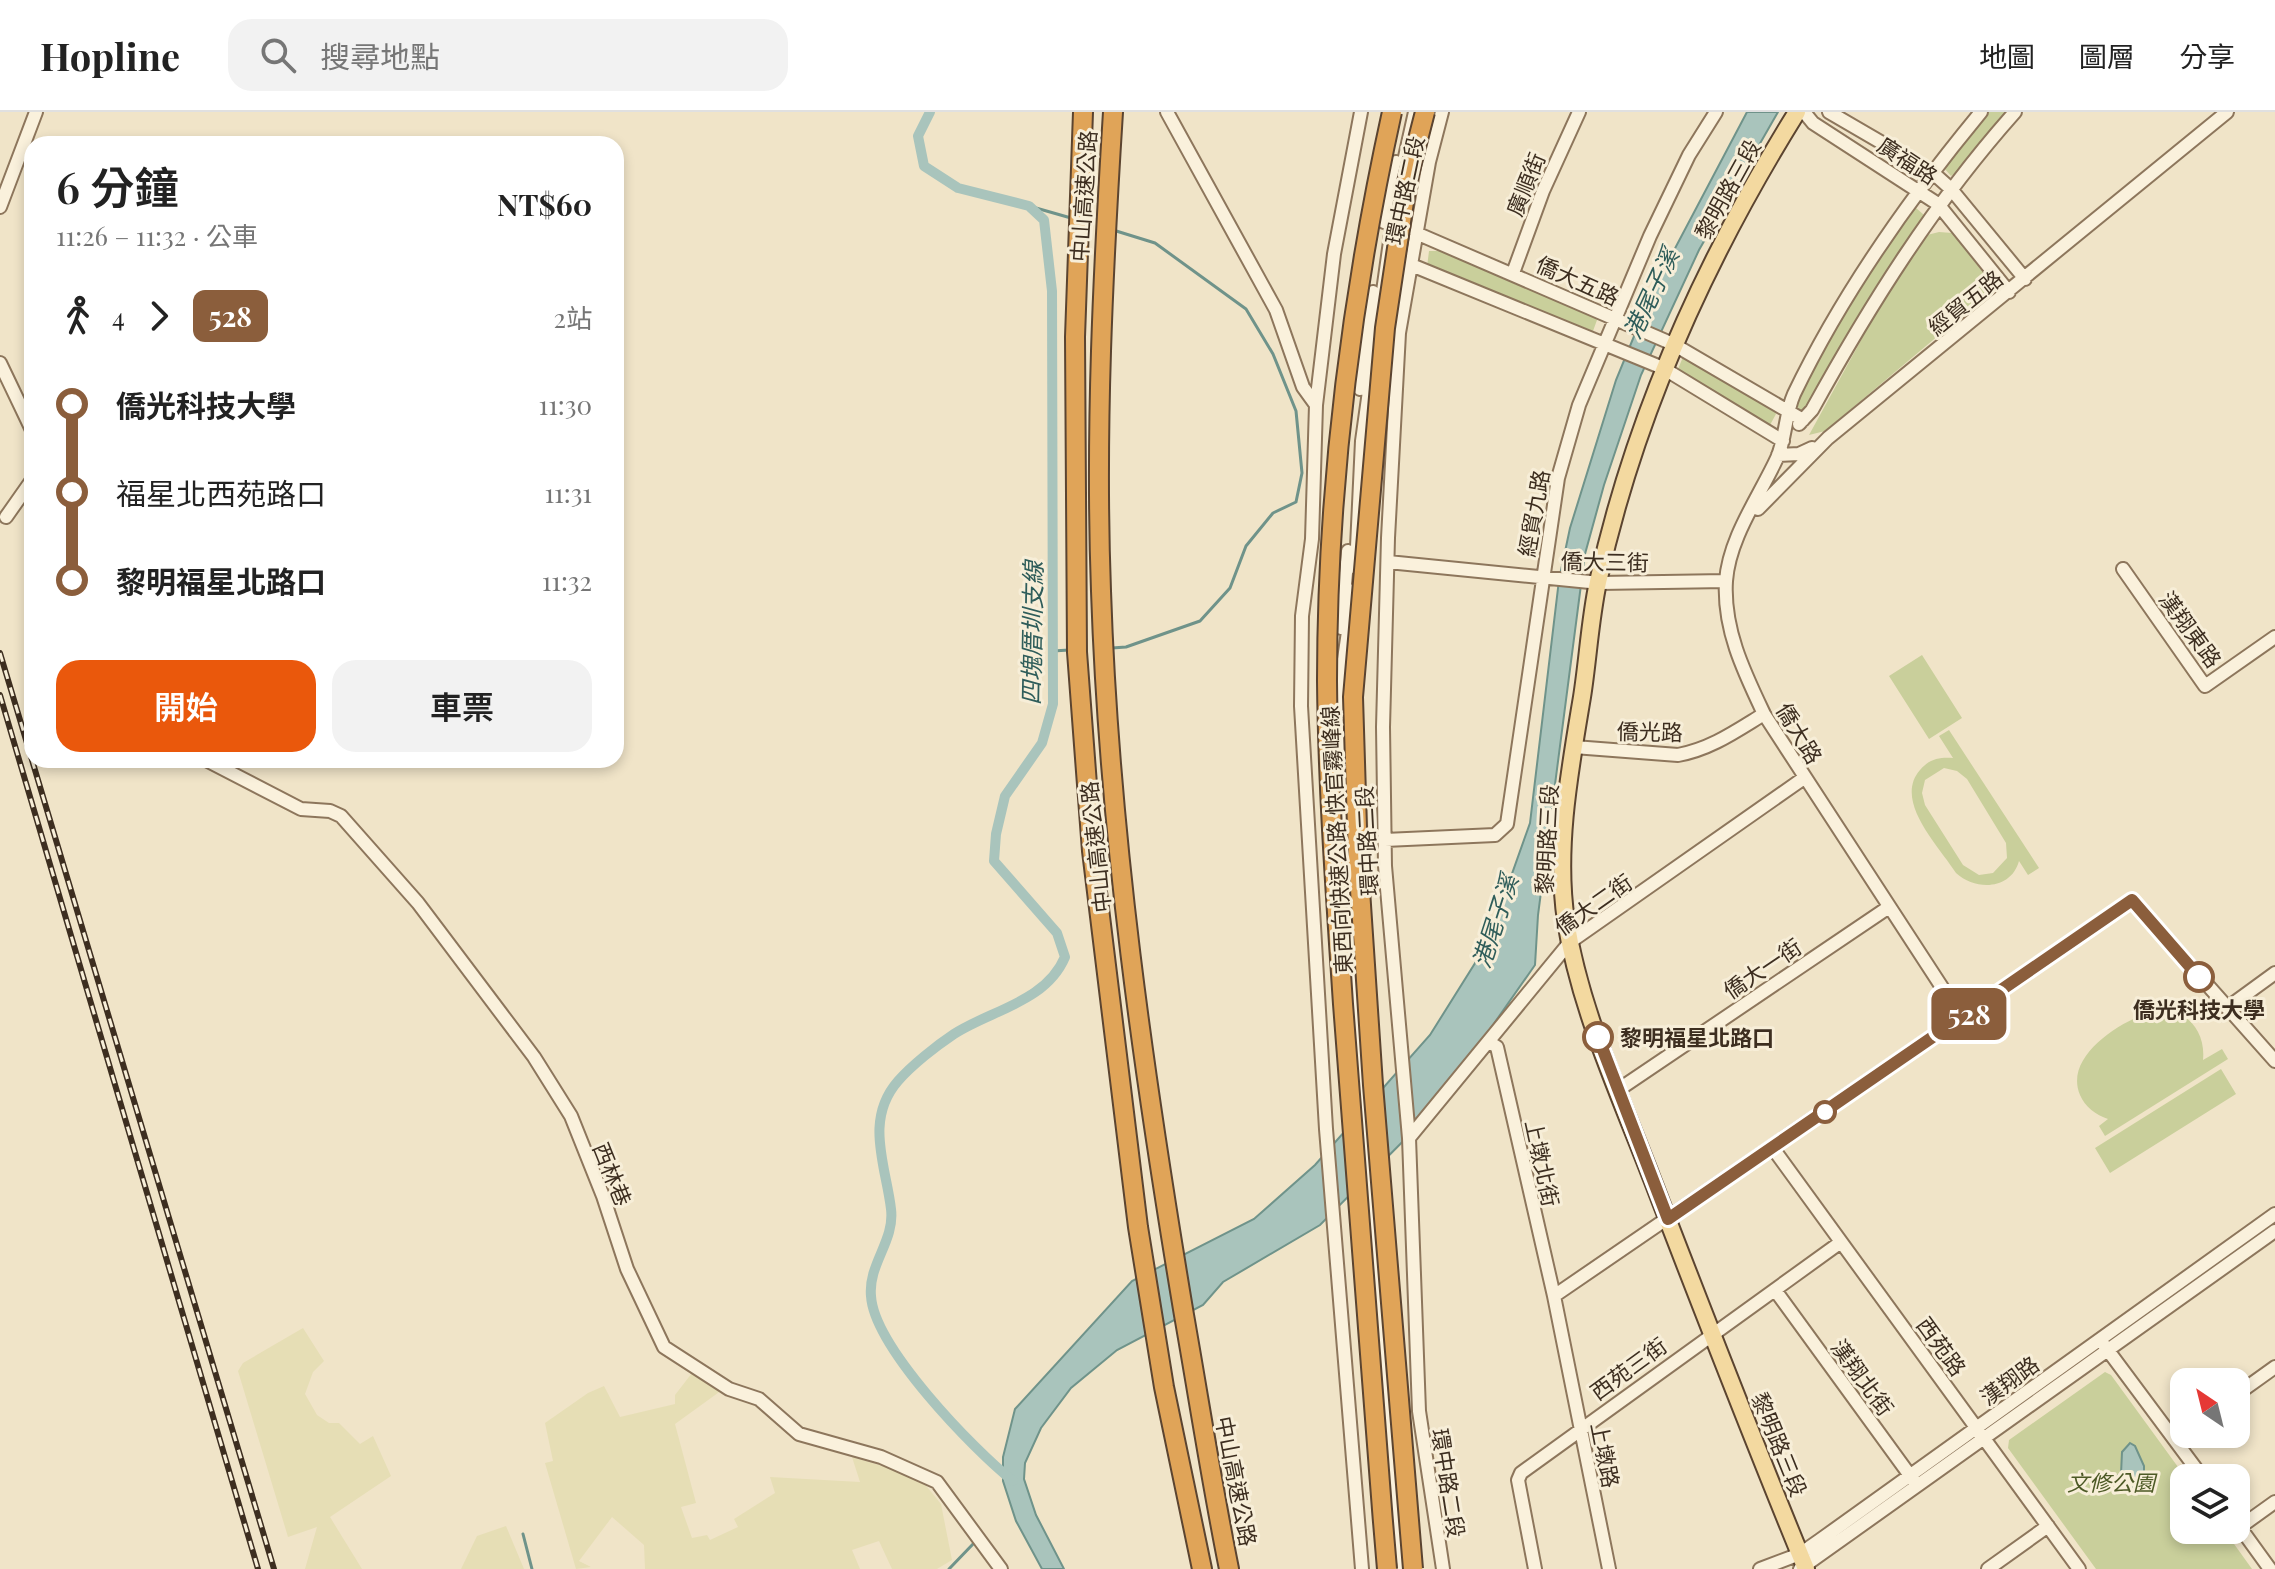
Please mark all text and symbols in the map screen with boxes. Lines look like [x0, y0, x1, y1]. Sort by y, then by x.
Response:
search box [228, 19, 788, 91]
text: Hopline [40, 30, 180, 81]
icon: search [256, 33, 300, 77]
text: 搜尋地點 [320, 36, 440, 76]
text: 地圖 [1979, 37, 2035, 74]
text: 圖層 [2079, 37, 2135, 74]
text: 分享 [2179, 37, 2235, 74]
street label: 中山高速公路 [1063, 129, 1103, 263]
street label: 廣福路 [1872, 129, 1944, 191]
street label: 環中路二段 [1378, 133, 1430, 247]
street label: 黎明路三段 [1687, 134, 1767, 244]
street label: 廣順街 [1499, 148, 1551, 220]
text: 6 分鐘 [56, 156, 179, 215]
text: NT$60 [497, 184, 592, 224]
text: 11:26 – 11:32 · 公車 [56, 218, 258, 253]
water label: 港尾子溪 [1615, 240, 1686, 343]
street label: 僑大五路 [1532, 248, 1624, 312]
street label: 經貿五路 [1921, 263, 2009, 341]
icon: walk [56, 294, 100, 338]
icon: forward [137, 294, 181, 338]
text: 528 [209, 297, 252, 334]
text: 4 [112, 299, 125, 334]
text: 2站 [554, 300, 592, 335]
text: 僑光科技大學 [116, 385, 296, 425]
text: 11:30 [539, 387, 592, 422]
street label: 經貿九路 [1511, 467, 1555, 559]
text: 福星北西苑路口 [116, 473, 326, 513]
text: 11:31 [544, 475, 592, 510]
street label: 僑大三街 [1561, 545, 1649, 577]
water label: 四塊厝圳支線 [1014, 558, 1048, 705]
text: 黎明福星北路口 [116, 561, 326, 601]
text: 11:32 [542, 563, 592, 598]
street label: 漢翔東路 [2153, 585, 2229, 673]
button: 開始 [56, 660, 316, 752]
button: 車票 [332, 660, 592, 752]
street label: 僑大路 [1770, 697, 1830, 769]
street label: 東西向快速公路 快官霧峰線 [1314, 705, 1358, 975]
street label: 僑光路 [1617, 715, 1683, 747]
street label: 中山高速公路 [1073, 780, 1117, 914]
street label: 黎明路三段 [1528, 783, 1564, 895]
street label: 環中路二段 [1348, 785, 1384, 897]
street label: 僑大二街 [1548, 866, 1638, 942]
water label: 港尾子溪 [1464, 868, 1525, 972]
street label: 僑大一街 [1717, 931, 1807, 1005]
marker: 僑光科技大學 [2184, 962, 2214, 992]
line badge: 528 [1923, 988, 2015, 1040]
place label: 僑光科技大學 [2133, 994, 2265, 1024]
text: 528 [1947, 995, 1991, 1032]
marker: 黎明福星北路口 [1583, 1022, 1613, 1052]
place label: 黎明福星北路口 [1620, 1022, 1774, 1052]
unlabelled marker [1814, 1101, 1836, 1123]
street label: 上墩北街 [1519, 1117, 1567, 1209]
street label: 西林巷 [587, 1138, 639, 1210]
street label: 西苑路 [1910, 1310, 1974, 1382]
street label: 西苑三街 [1584, 1330, 1672, 1406]
street label: 漢翔北街 [1825, 1333, 1901, 1421]
street label: 漢翔路 [1973, 1348, 2045, 1412]
north arrow [2170, 1368, 2250, 1448]
map controls [2170, 1368, 2250, 1544]
street label: 黎明路三段 [1745, 1387, 1815, 1501]
street label: 中山高速公路 [1210, 1413, 1264, 1549]
street label: 上墩路 [1585, 1420, 1627, 1490]
street label: 環中路二段 [1426, 1426, 1472, 1540]
button: layers [2170, 1464, 2250, 1544]
park label: 文修公園 [2067, 1467, 2158, 1497]

